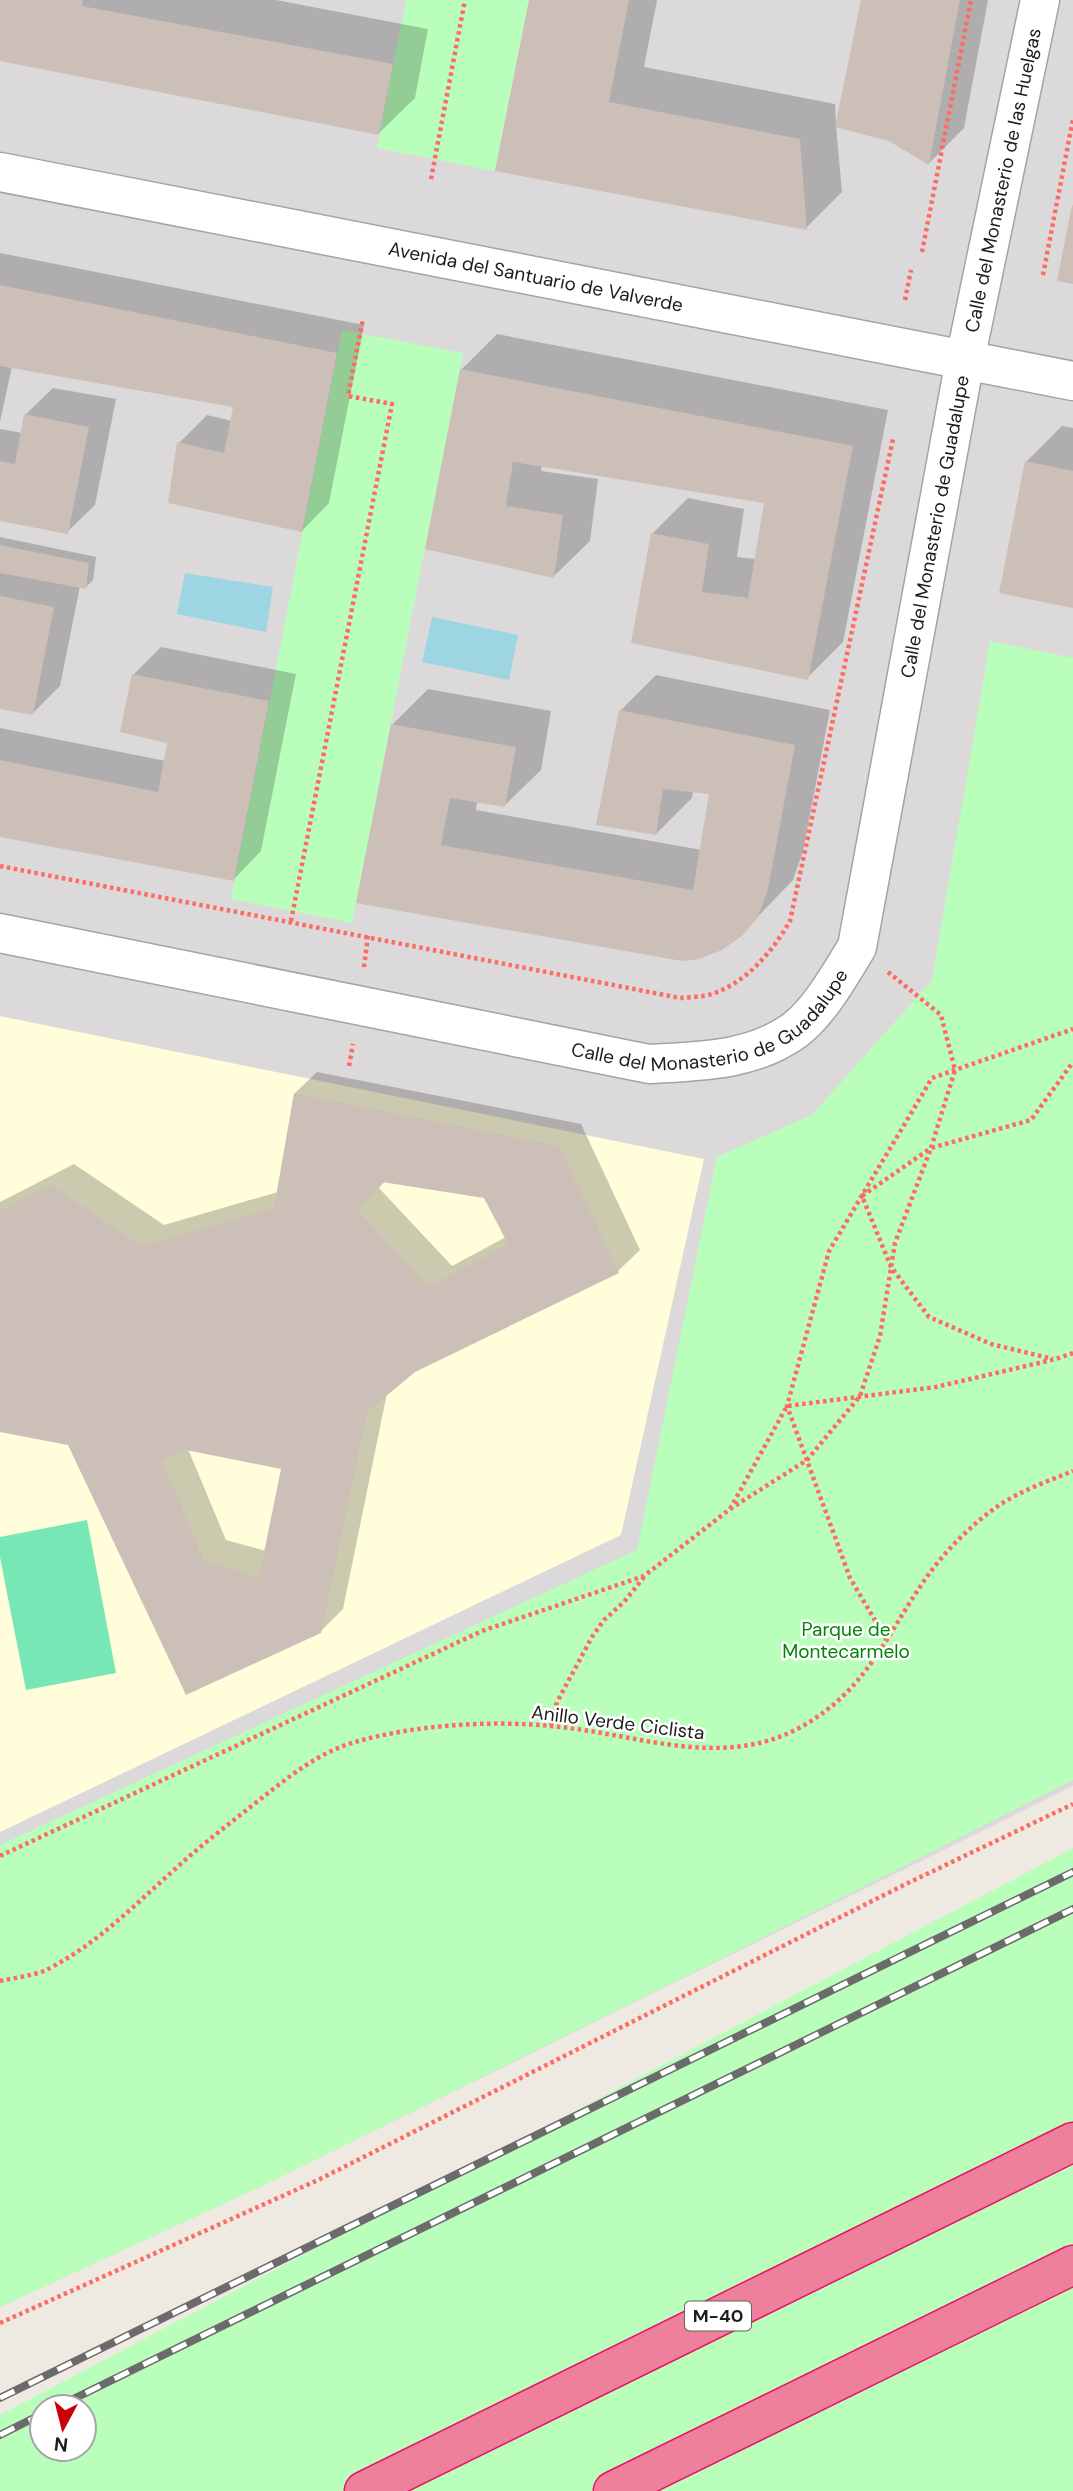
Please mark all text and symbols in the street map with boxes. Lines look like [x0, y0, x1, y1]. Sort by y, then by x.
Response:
street label: Calle del Monasterio de las Huelgas [959, 26, 1047, 335]
street label: Avenida del Santuario de Valverde [386, 236, 685, 318]
street label: Calle del Monasterio de Guadalupe [895, 373, 975, 680]
street label: Calle del Monasterio de Guadalupe [569, 964, 854, 1077]
park label: Parque de Montecarmelo [782, 1617, 910, 1664]
street label: Anillo Verde Ciclista [530, 1699, 706, 1746]
road number: M-40 [685, 2302, 751, 2330]
north arrow [28, 2393, 98, 2463]
text: N [53, 2431, 69, 2458]

